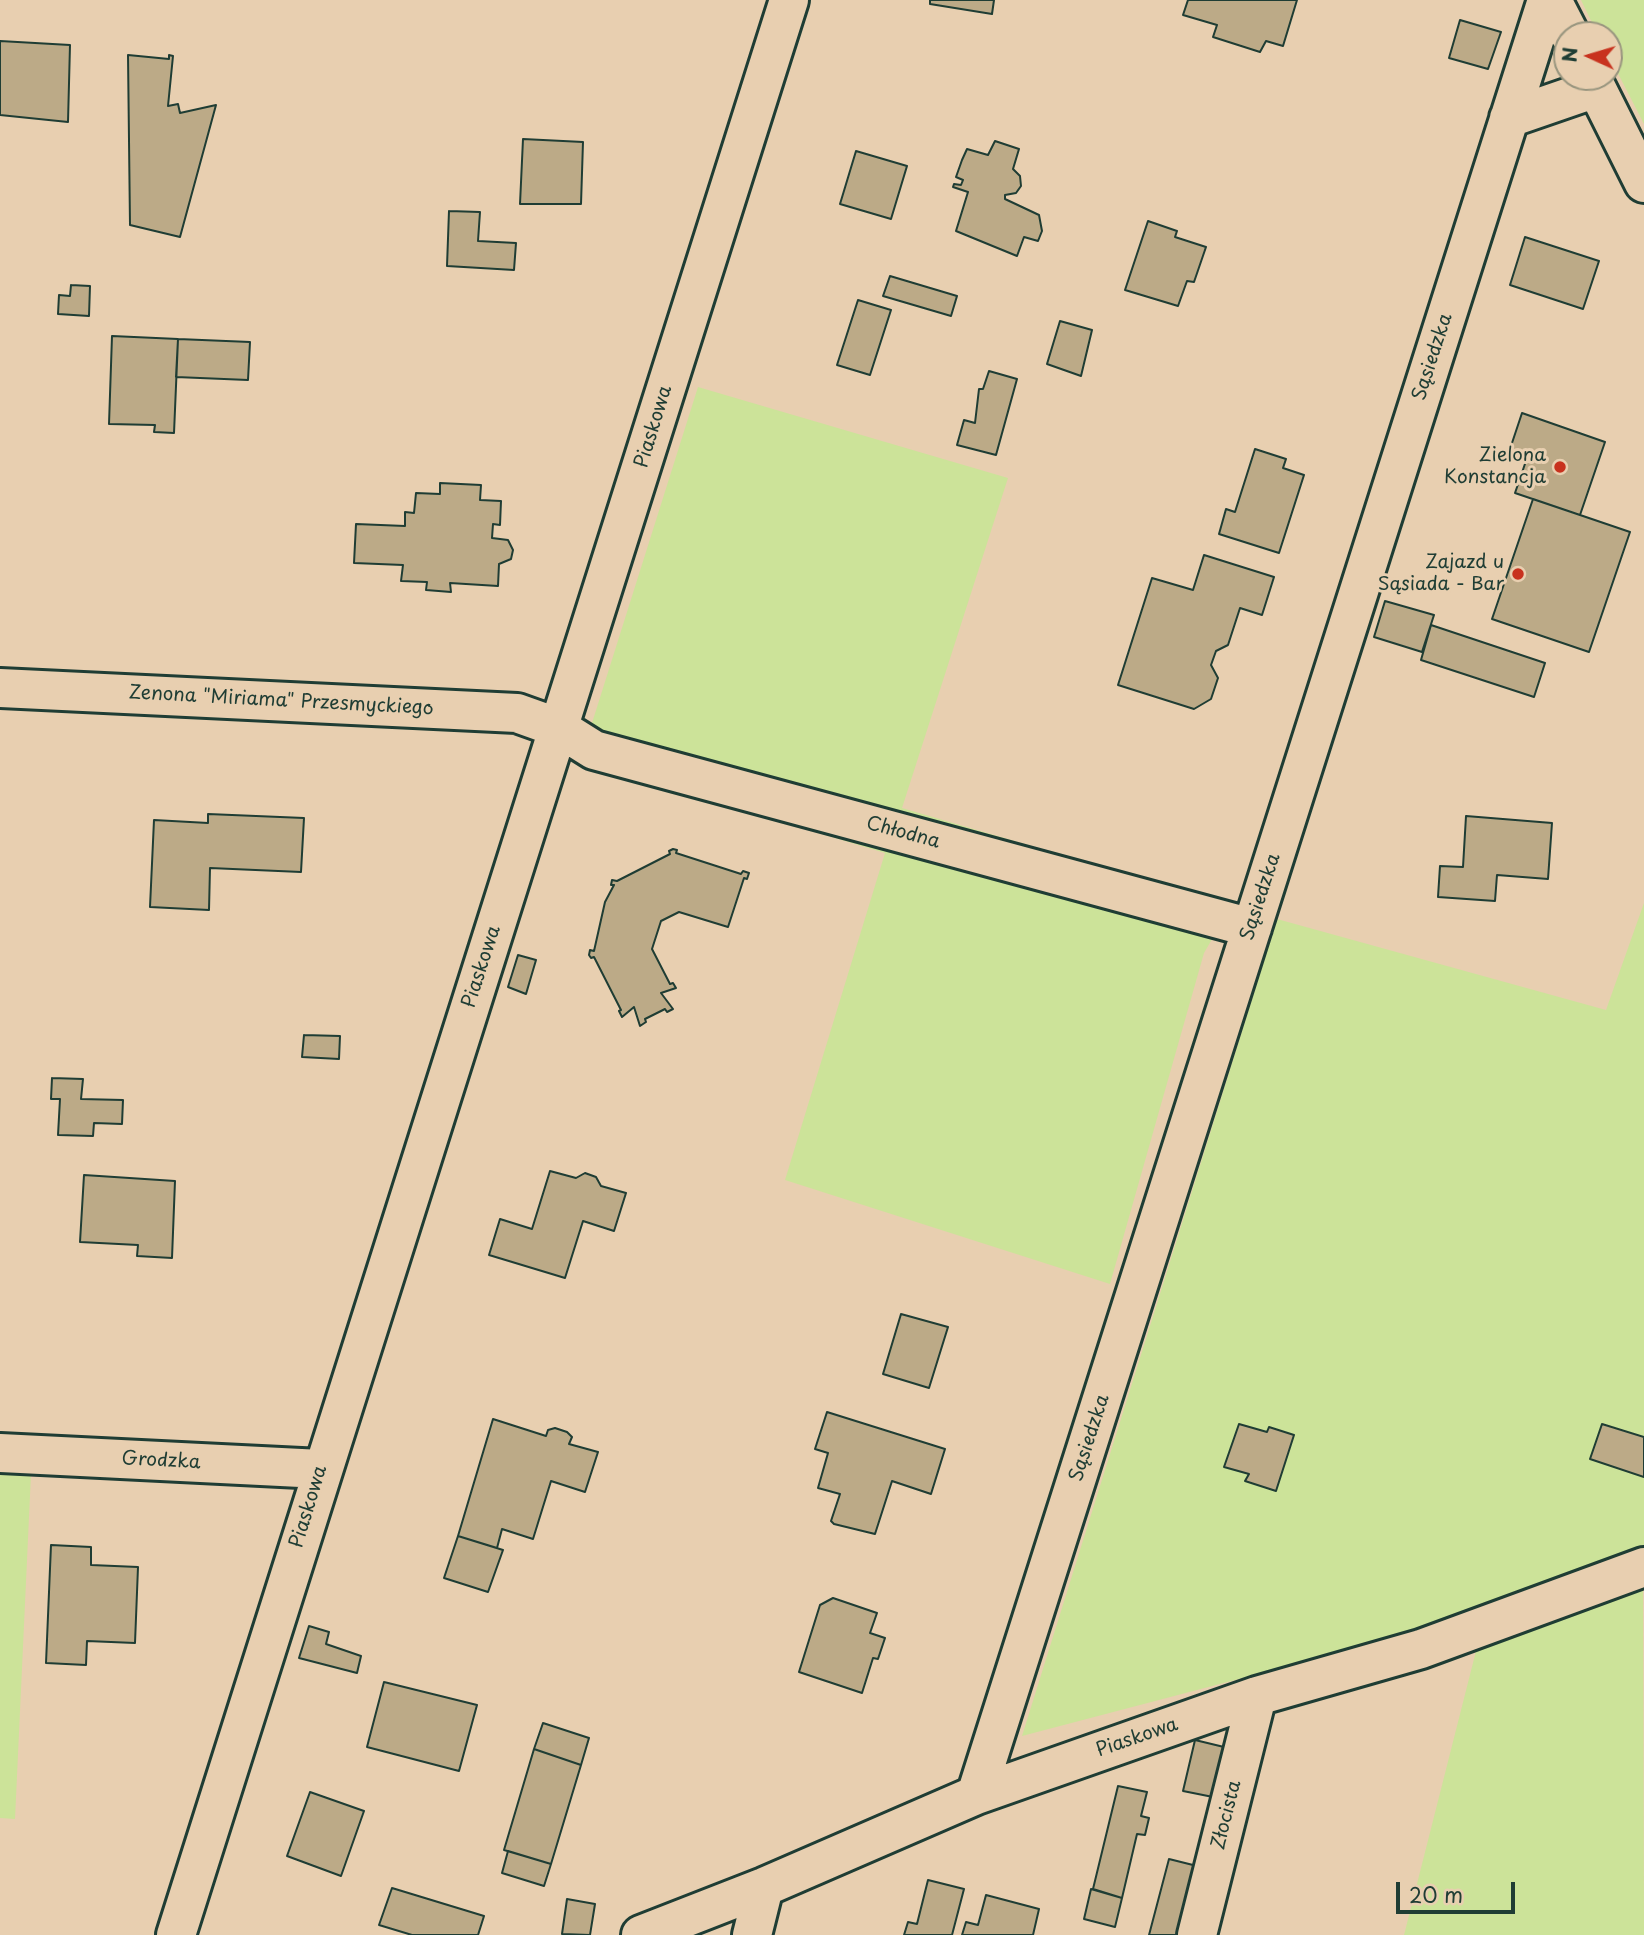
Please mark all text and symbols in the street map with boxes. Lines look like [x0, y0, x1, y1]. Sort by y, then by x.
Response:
north arrow [1553, 21, 1623, 91]
text: N [1555, 46, 1584, 63]
street label: Sąsiedzka [1408, 311, 1458, 403]
street label: Piaskowa [631, 383, 677, 471]
place label: Zielona Konstancja [1444, 445, 1546, 489]
marker: Zielona Konstancja [1552, 459, 1568, 475]
place label: Zajazd u Sąsiada - Bar [1378, 552, 1504, 596]
marker: Zajazd u Sąsiada - Bar [1510, 566, 1526, 582]
street label: Zenona "Miriama" Przesmyckiego [128, 682, 434, 720]
street label: Chłodna [864, 812, 942, 854]
street label: Sąsiedzka [1236, 851, 1286, 943]
street label: Piaskowa [458, 923, 506, 1011]
street label: Sąsiedzka [1065, 1392, 1115, 1484]
street label: Grodzka [121, 1448, 201, 1474]
street label: Piaskowa [286, 1463, 332, 1551]
street label: Piaskowa [1093, 1713, 1181, 1763]
street label: Złocista [1207, 1778, 1247, 1852]
scale bar [1399, 1868, 1518, 1912]
text: 20 m [1409, 1878, 1463, 1910]

